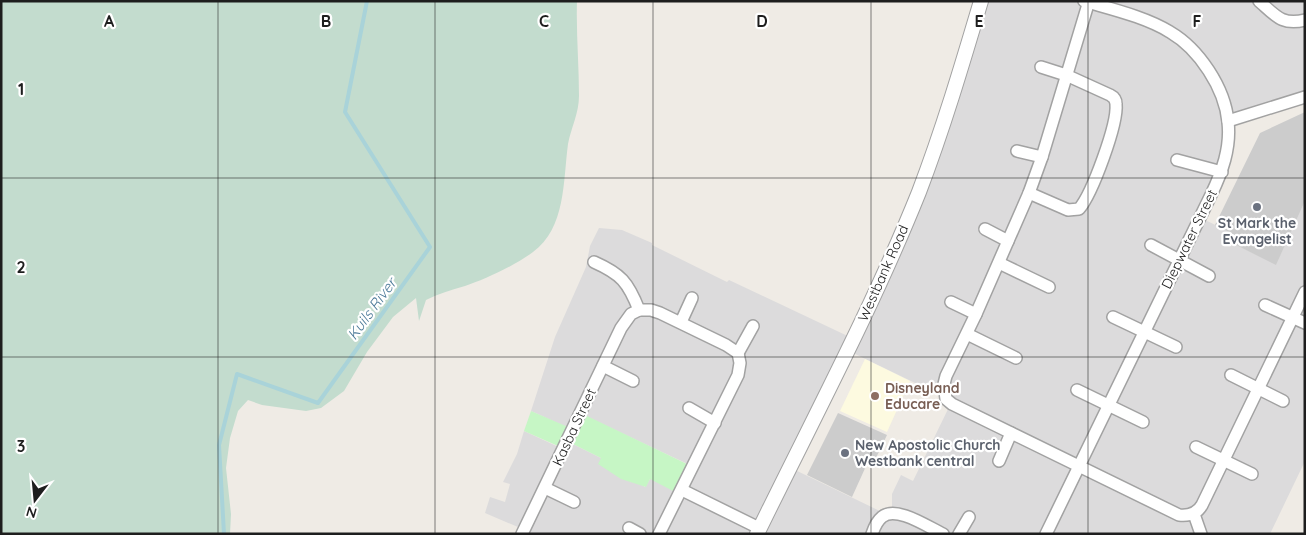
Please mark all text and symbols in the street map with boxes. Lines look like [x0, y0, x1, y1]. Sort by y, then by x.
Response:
text: A [104, 11, 115, 31]
text: B [321, 11, 331, 31]
text: C [539, 11, 549, 31]
text: D [756, 11, 768, 31]
text: E [974, 11, 984, 31]
text: F [1193, 11, 1202, 31]
text: 1 [18, 79, 24, 99]
street label: Diepwater Street [1157, 186, 1221, 292]
marker: St Mark the Evangelist [1251, 201, 1263, 213]
place label: St Mark the Evangelist [1218, 214, 1296, 248]
street label: Westbank Road [854, 222, 912, 324]
text: 2 [16, 257, 26, 277]
water label: Kuils River [343, 272, 402, 343]
place label: Disneyland Educare [885, 379, 960, 413]
street label: Kasba Street [548, 385, 600, 469]
marker: Disneyland Educare [869, 390, 881, 402]
text: 3 [17, 436, 25, 456]
place label: New Apostolic Church Westbank central [855, 436, 1001, 470]
marker: New Apostolic Church Westbank central [839, 447, 851, 459]
north arrow [10, 475, 60, 525]
text: N [24, 502, 39, 523]

